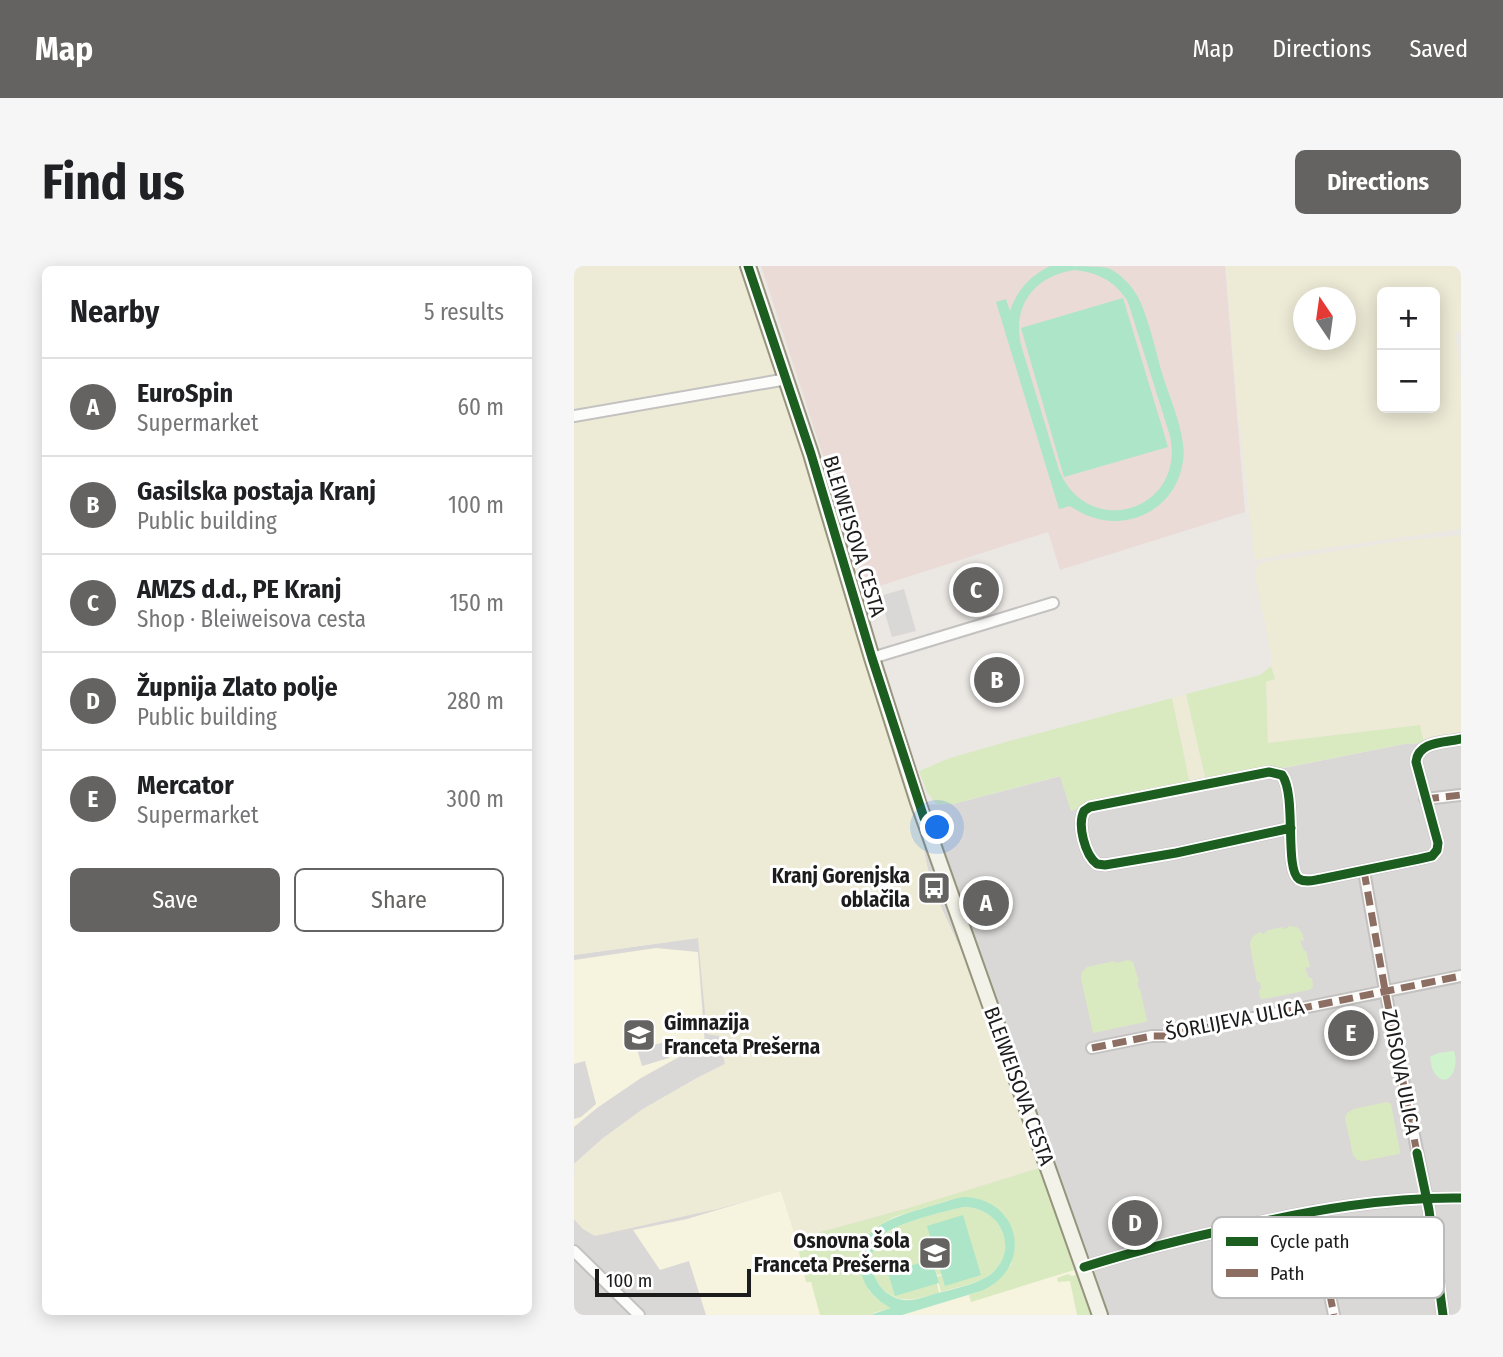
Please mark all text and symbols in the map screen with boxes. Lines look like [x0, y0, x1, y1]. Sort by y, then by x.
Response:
text: Map [35, 29, 93, 69]
text: Map [1193, 35, 1234, 63]
text: Directions [1272, 35, 1371, 63]
text: Saved [1409, 35, 1468, 63]
button: Directions [1295, 150, 1461, 214]
text: Find us [42, 153, 185, 212]
north arrow [1293, 287, 1356, 350]
map controls [1377, 287, 1440, 413]
button: + [1377, 287, 1440, 350]
text: Nearby [70, 294, 159, 330]
text: 5 results [424, 298, 504, 326]
button: − [1377, 350, 1440, 413]
text: EuroSpin [137, 378, 233, 409]
text: A [87, 393, 99, 421]
text: 60 m [458, 393, 504, 421]
text: Supermarket [137, 409, 258, 437]
street label: BLEIWEISOVA CESTA [817, 452, 891, 620]
text: Gasilska postaja Kranj [137, 476, 376, 507]
text: B [87, 491, 99, 519]
text: 100 m [448, 491, 504, 519]
text: Public building [137, 507, 277, 535]
pin: C [953, 564, 999, 616]
text: AMZS d.d., PE Kranj [137, 574, 341, 605]
text: C [87, 589, 99, 617]
text: 150 m [449, 589, 504, 617]
text: Shop · Bleiweisova cesta [137, 605, 366, 633]
pin: B [974, 654, 1020, 706]
text: Župnija Zlato polje [137, 672, 338, 703]
text: D [86, 687, 100, 715]
text: 280 m [447, 687, 504, 715]
text: Public building [137, 703, 277, 731]
text: Mercator [137, 770, 234, 801]
text: E [88, 785, 98, 813]
text: 300 m [447, 785, 504, 813]
text: Supermarket [137, 801, 258, 829]
your location [920, 810, 954, 844]
place label: Kranj Gorenjska oblačila [772, 863, 910, 913]
button: Save [70, 868, 280, 932]
button: Share [294, 868, 504, 932]
bus stop icon: Kranj Gorenjska oblačila [915, 869, 953, 907]
pin: A [963, 877, 1009, 929]
street label: ŠORLIJEVA ULICA [1163, 994, 1307, 1046]
street label: BLEIWEISOVA CESTA [978, 1003, 1060, 1169]
pin: E [1328, 1007, 1374, 1059]
street label: ZOISOVA ULICA [1376, 1007, 1426, 1137]
place label: Gimnazija Franceta Prešerna [664, 1010, 820, 1060]
school or university icon: Gimnazija Franceta Prešerna [620, 1016, 658, 1054]
pin: D [1112, 1197, 1158, 1249]
legend [1212, 1217, 1444, 1298]
place label: Osnovna šola Franceta Prešerna [754, 1228, 910, 1278]
text: Cycle path [1270, 1230, 1349, 1253]
school or university icon: Osnovna šola Franceta Prešerna [916, 1234, 954, 1272]
text: Path [1270, 1262, 1305, 1285]
scale bar [595, 1266, 751, 1298]
text: 100 m [606, 1269, 652, 1292]

